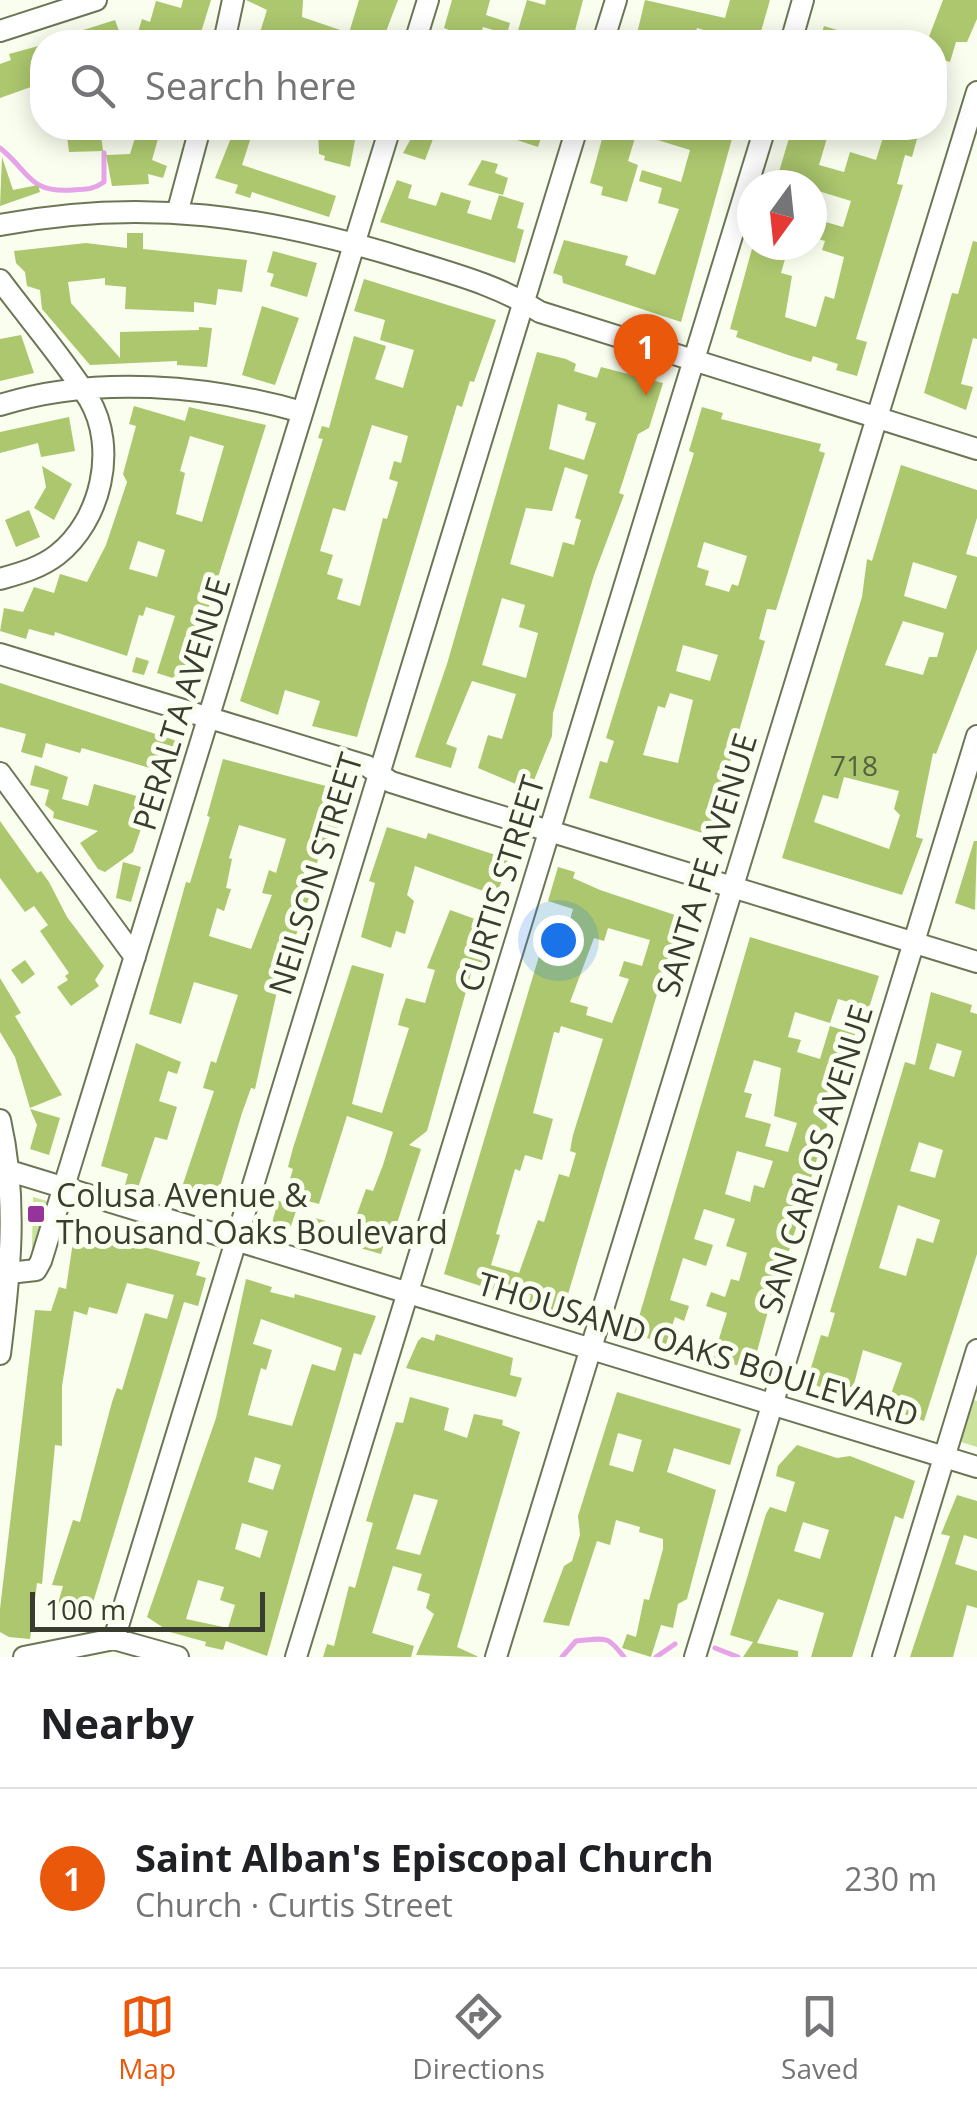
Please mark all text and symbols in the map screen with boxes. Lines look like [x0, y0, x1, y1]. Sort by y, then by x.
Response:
search box [30, 30, 947, 140]
icon: search [65, 58, 120, 113]
text: Search here [145, 59, 357, 111]
north arrow [737, 170, 827, 260]
pin: 1 [614, 314, 678, 396]
street label: PERALTA AVENUE [122, 572, 239, 835]
street label: SANTA FE AVENUE [645, 728, 766, 1001]
house number: 718 [830, 746, 878, 784]
street label: NEILSON STREET [257, 747, 372, 1000]
street label: CURTIS STREET [447, 770, 554, 997]
your location [533, 915, 584, 966]
street label: SAN CARLOS AVENUE [747, 999, 882, 1318]
place label: Colusa Avenue & Thousand Oaks Boulevard [56, 1173, 448, 1253]
marker: Colusa Avenue & Thousand Oaks Boulevard [25, 1203, 47, 1225]
street label: THOUSAND OAKS BOULEVARD [473, 1261, 924, 1436]
scale bar [30, 1587, 265, 1632]
text: 100 m [45, 1590, 126, 1628]
text: Nearby [40, 1694, 194, 1751]
text: Saint Alban's Episcopal Church [135, 1831, 714, 1883]
text: 1 [63, 1857, 82, 1900]
text: 230 m [844, 1857, 937, 1900]
text: Church · Curtis Street [135, 1883, 453, 1926]
tab: Map [118, 1989, 176, 2087]
tab: Directions [412, 1989, 545, 2087]
tab: Saved [781, 1989, 859, 2087]

